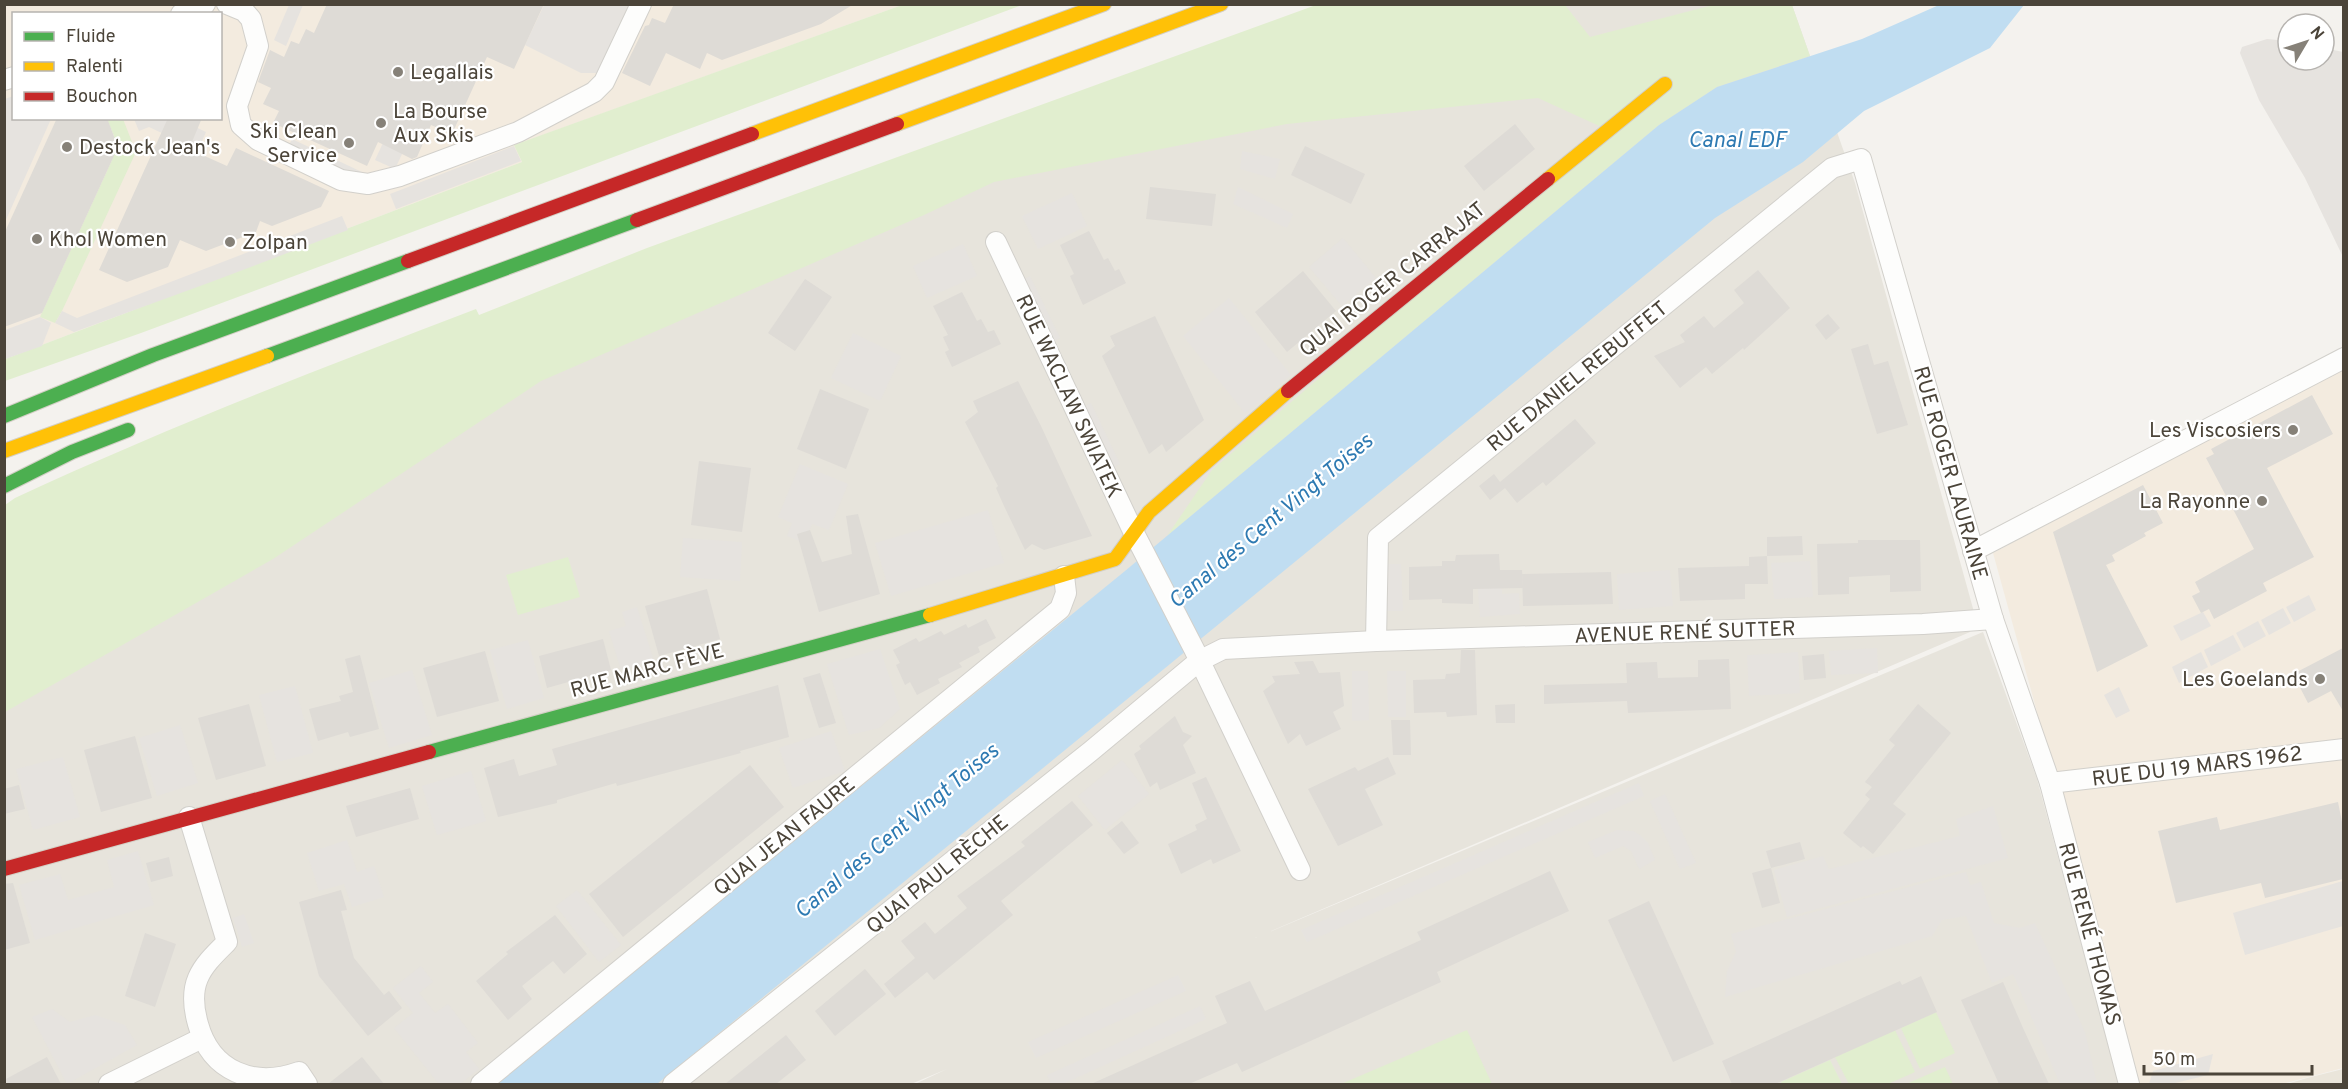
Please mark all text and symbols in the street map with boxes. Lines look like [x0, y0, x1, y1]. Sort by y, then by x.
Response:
legend [12, 12, 222, 120]
north arrow [2276, 12, 2336, 72]
text: N [2305, 23, 2327, 45]
text: Fluide [66, 26, 115, 49]
text: Ralenti [66, 56, 123, 79]
place label: Legallais [410, 60, 494, 87]
marker: Legallais [391, 65, 405, 79]
text: Bouchon [66, 86, 138, 109]
place label: La Bourse Aux Skis [393, 99, 487, 150]
marker: La Bourse Aux Skis [374, 116, 388, 130]
place label: Ski Clean Service [250, 119, 337, 170]
water label: Canal EDF [1688, 128, 1788, 155]
place label: Destock Jean's [79, 135, 220, 162]
marker: Ski Clean Service [342, 136, 356, 150]
marker: Destock Jean's [60, 140, 74, 154]
street label: QUAI ROGER CARRAJAT [1294, 197, 1492, 364]
place label: Khol Women [49, 227, 167, 254]
place label: Zolpan [242, 230, 308, 257]
marker: Khol Women [30, 232, 44, 246]
marker: Zolpan [223, 235, 237, 249]
street label: RUE WACLAW SWIATEK [1009, 290, 1127, 503]
street label: RUE DANIEL REBUFFET [1482, 296, 1674, 459]
street label: RUE ROGER LAURAINE [1906, 363, 1993, 584]
place label: Les Viscosiers [2149, 418, 2281, 445]
marker: Les Viscosiers [2286, 423, 2300, 437]
water label: Canal des Cent Vingt Toises [1164, 428, 1380, 615]
place label: La Rayonne [2139, 489, 2250, 516]
marker: La Rayonne [2255, 494, 2269, 508]
street label: AVENUE RENÉ SUTTER [1574, 615, 1796, 651]
street label: RUE MARC FÈVE [567, 637, 727, 705]
place label: Les Goelands [2182, 667, 2308, 694]
marker: Les Goelands [2313, 672, 2327, 686]
water label: Canal des Cent Vingt Toises [790, 738, 1006, 925]
street label: RUE DU 19 MARS 1962 [2090, 741, 2304, 794]
street label: QUAI JEAN FAURE [708, 772, 861, 903]
street label: QUAI PAUL RÈCHE [861, 809, 1015, 941]
street label: RUE RENÉ THOMAS [2051, 840, 2127, 1029]
scale bar [2144, 1038, 2312, 1076]
text: 50 m [2153, 1049, 2195, 1072]

